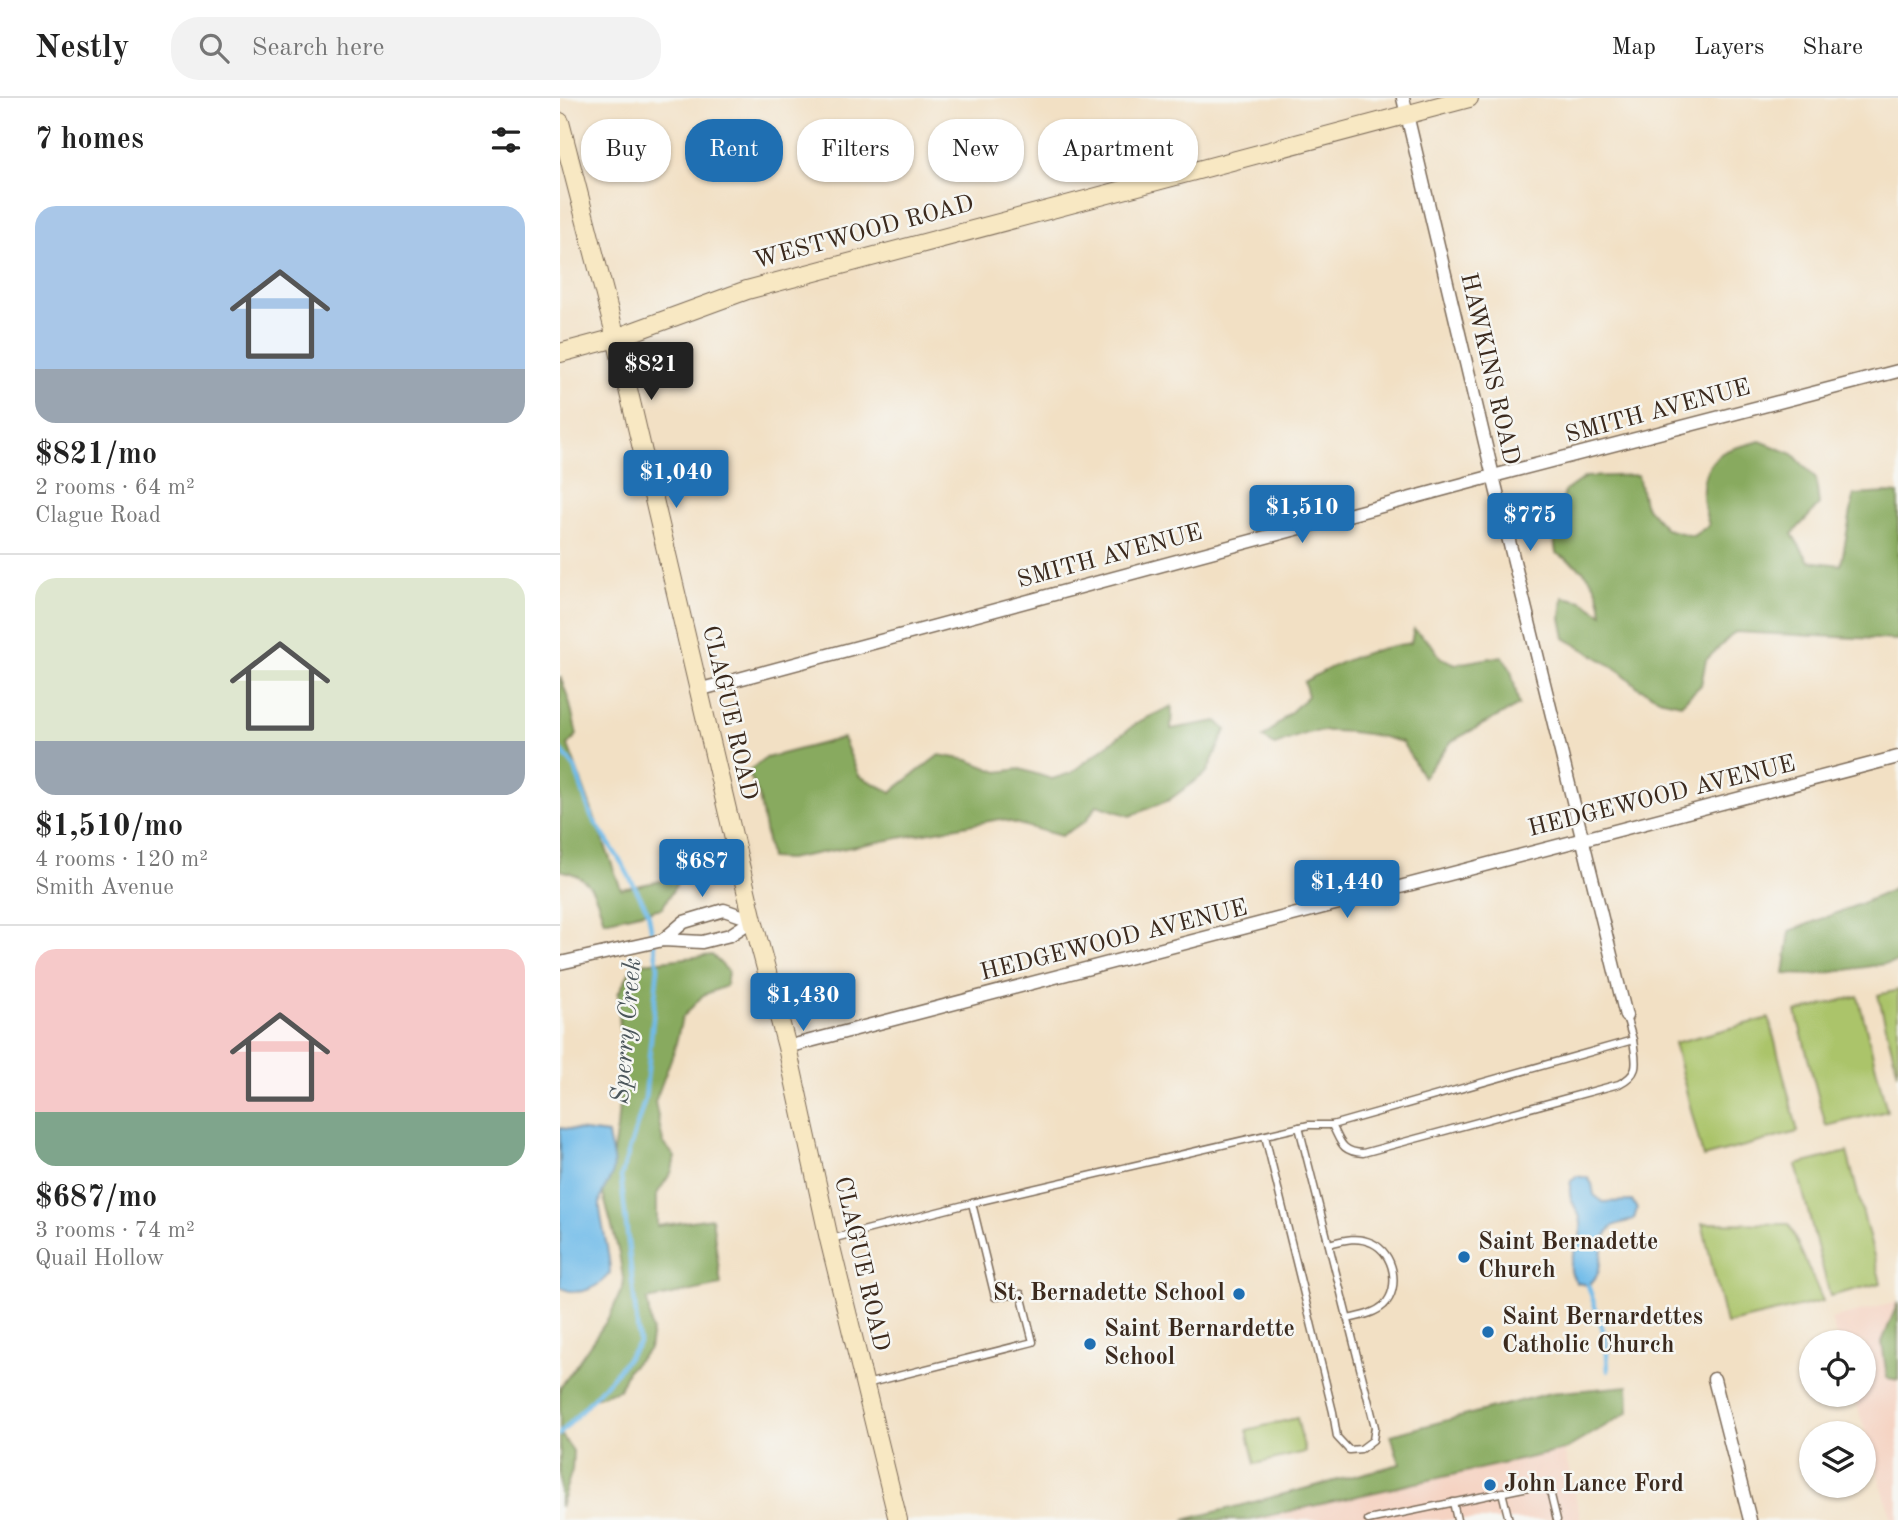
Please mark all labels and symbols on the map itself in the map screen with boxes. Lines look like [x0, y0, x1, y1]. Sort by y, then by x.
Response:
street label: WESTWOOD ROAD [751, 192, 977, 274]
street label: HAWKINS ROAD [1455, 271, 1523, 467]
pin: $821 [610, 342, 692, 402]
street label: SMITH AVENUE [1563, 376, 1753, 448]
pin: $1,040 [619, 450, 733, 510]
pin: $1,510 [1245, 486, 1359, 545]
pin: $775 [1489, 494, 1571, 553]
street label: SMITH AVENUE [1015, 521, 1205, 593]
street label: CLAGUE ROAD [697, 623, 761, 803]
street label: HEDGEWOOD AVENUE [1526, 752, 1798, 842]
pin: $687 [661, 840, 743, 899]
pin: $1,440 [1290, 860, 1404, 920]
street label: HEDGEWOOD AVENUE [978, 896, 1250, 986]
water label: Sperry Creek [608, 957, 646, 1105]
pin: $1,430 [746, 974, 860, 1033]
street label: CLAGUE ROAD [829, 1174, 893, 1354]
place label: Saint Bernadette Church [1478, 1231, 1658, 1283]
marker: Saint Bernadette Church [1456, 1249, 1472, 1265]
place label: St. Bernadette School [993, 1282, 1225, 1306]
marker: St. Bernadette School [1231, 1286, 1247, 1302]
place label: Saint Bernardettes Catholic Church [1502, 1306, 1703, 1358]
place label: Saint Bernardette School [1104, 1318, 1295, 1370]
marker: Saint Bernardettes Catholic Church [1480, 1324, 1496, 1340]
marker: Saint Bernardette School [1082, 1336, 1098, 1352]
place label: John Lance Ford [1504, 1473, 1684, 1497]
marker: John Lance Ford [1482, 1477, 1498, 1493]

